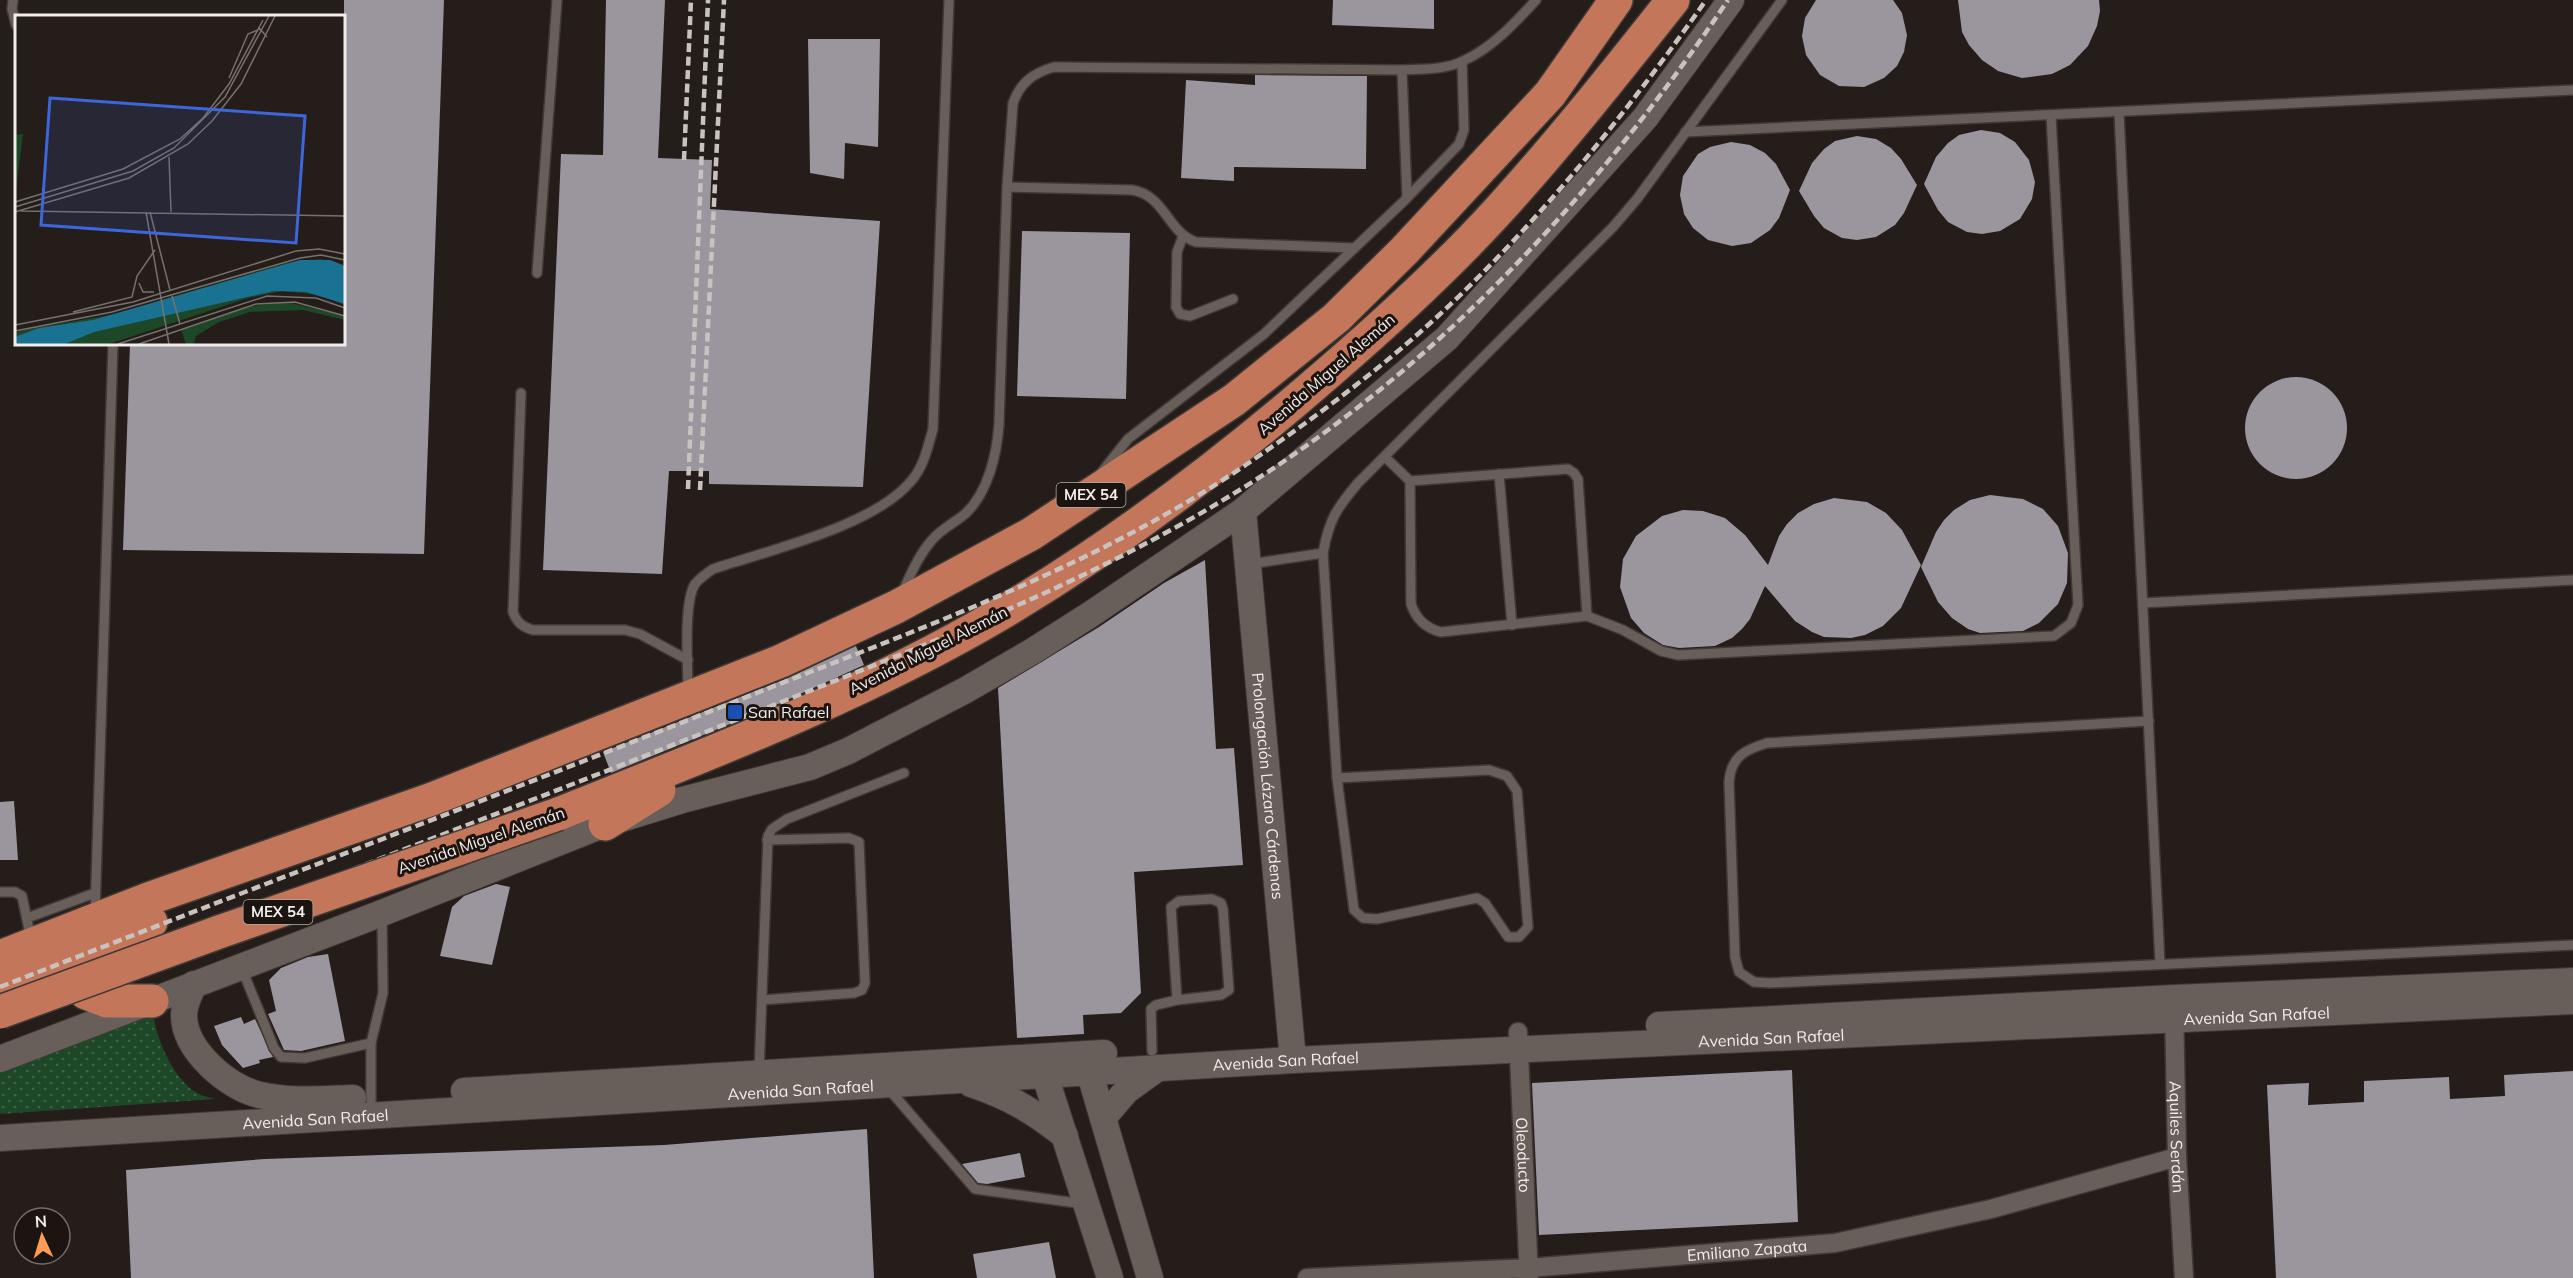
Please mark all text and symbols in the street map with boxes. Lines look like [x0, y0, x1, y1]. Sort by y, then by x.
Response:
inset map [15, 15, 345, 345]
street label: Avenida Miguel Alemán [1253, 309, 1399, 439]
road number: MEX 54 [1056, 483, 1126, 507]
street label: Avenida Miguel Alemán [845, 601, 1011, 699]
street label: Prolongación Lázaro Cárdenas [1248, 671, 1288, 900]
place label: San Rafael [748, 702, 829, 722]
marker: San Rafael [726, 703, 744, 721]
street label: Avenida Miguel Alemán [395, 802, 567, 878]
road number: MEX 54 [244, 900, 312, 924]
street label: Avenida San Rafael [2183, 1002, 2330, 1029]
street label: Avenida San Rafael [1698, 1025, 1845, 1051]
street label: Avenida San Rafael [1212, 1047, 1359, 1075]
street label: Avenida San Rafael [727, 1075, 874, 1104]
street label: Aquiles Serdán [2165, 1081, 2189, 1193]
street label: Avenida San Rafael [242, 1105, 389, 1133]
street label: Oleoducto [1512, 1117, 1535, 1193]
north arrow [12, 1206, 72, 1266]
text: N [34, 1211, 48, 1231]
street label: Emiliano Zapata [1686, 1235, 1808, 1265]

